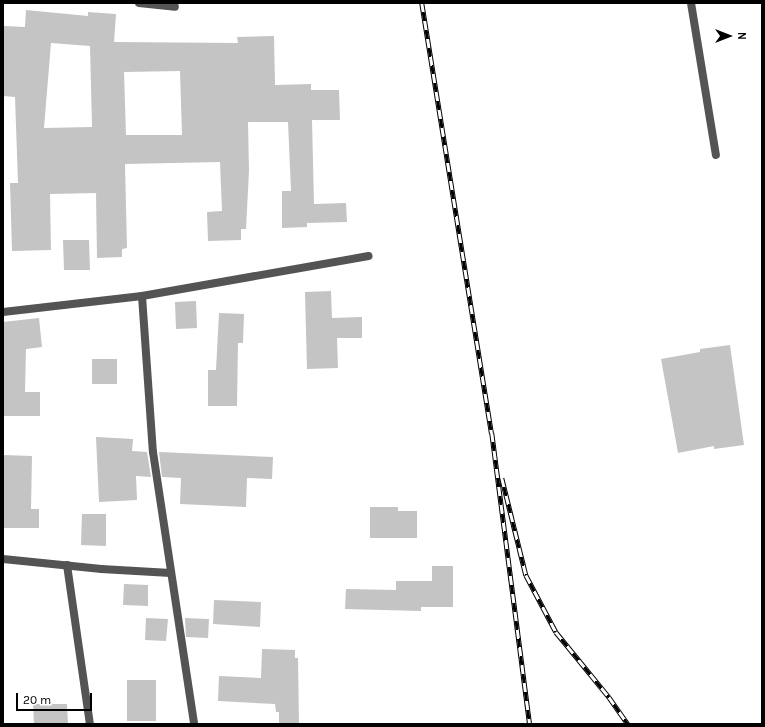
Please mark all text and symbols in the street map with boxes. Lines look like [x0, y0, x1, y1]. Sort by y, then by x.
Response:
north arrow [709, 16, 749, 56]
text: N [735, 32, 748, 40]
scale bar [18, 685, 94, 711]
text: 20 m [23, 693, 51, 707]

